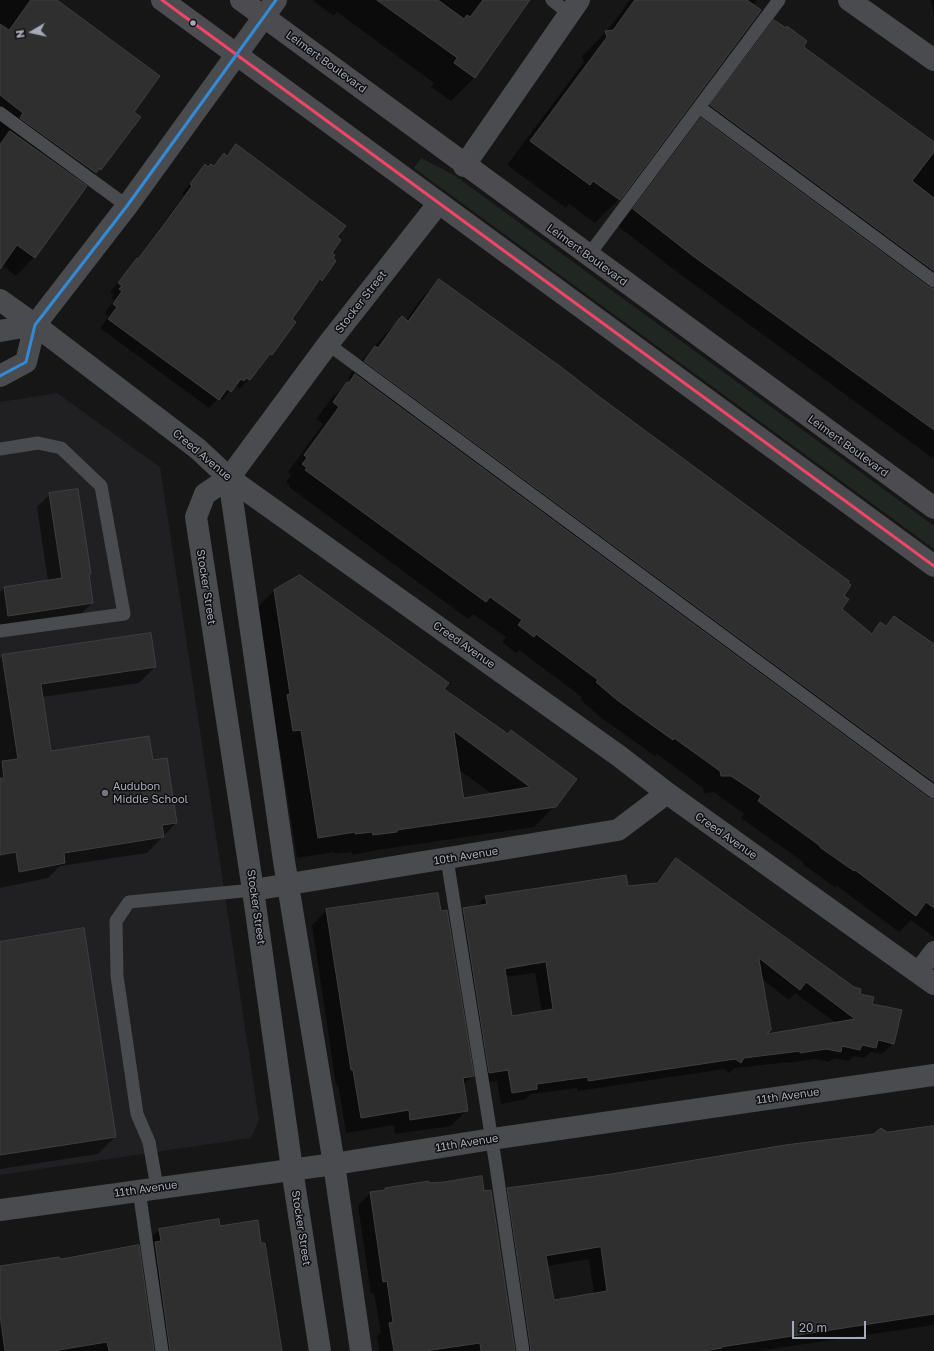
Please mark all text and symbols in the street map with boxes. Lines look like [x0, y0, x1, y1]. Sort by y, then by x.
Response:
north arrow [12, 12, 52, 52]
unlabelled marker [188, 18, 198, 28]
street label: Leimert Boulevard [283, 28, 369, 96]
text: N [13, 29, 27, 39]
street label: Leimert Boulevard [544, 221, 630, 289]
street label: Stocker Street [332, 268, 390, 336]
street label: Leimert Boulevard [805, 412, 891, 480]
street label: Creed Avenue [170, 427, 234, 483]
street label: Stocker Street [194, 549, 218, 625]
street label: Creed Avenue [430, 619, 498, 671]
place label: Audubon Middle School [113, 780, 188, 806]
marker: Audubon Middle School [100, 788, 110, 798]
street label: Creed Avenue [692, 810, 760, 862]
street label: 10th Avenue [433, 844, 499, 868]
street label: Stocker Street [244, 869, 268, 945]
street label: 11th Avenue [756, 1085, 820, 1107]
street label: 11th Avenue [435, 1132, 499, 1154]
street label: 11th Avenue [114, 1178, 178, 1200]
street label: Stocker Street [289, 1190, 313, 1266]
scale bar [794, 1313, 868, 1339]
text: 20 m [799, 1320, 827, 1335]

